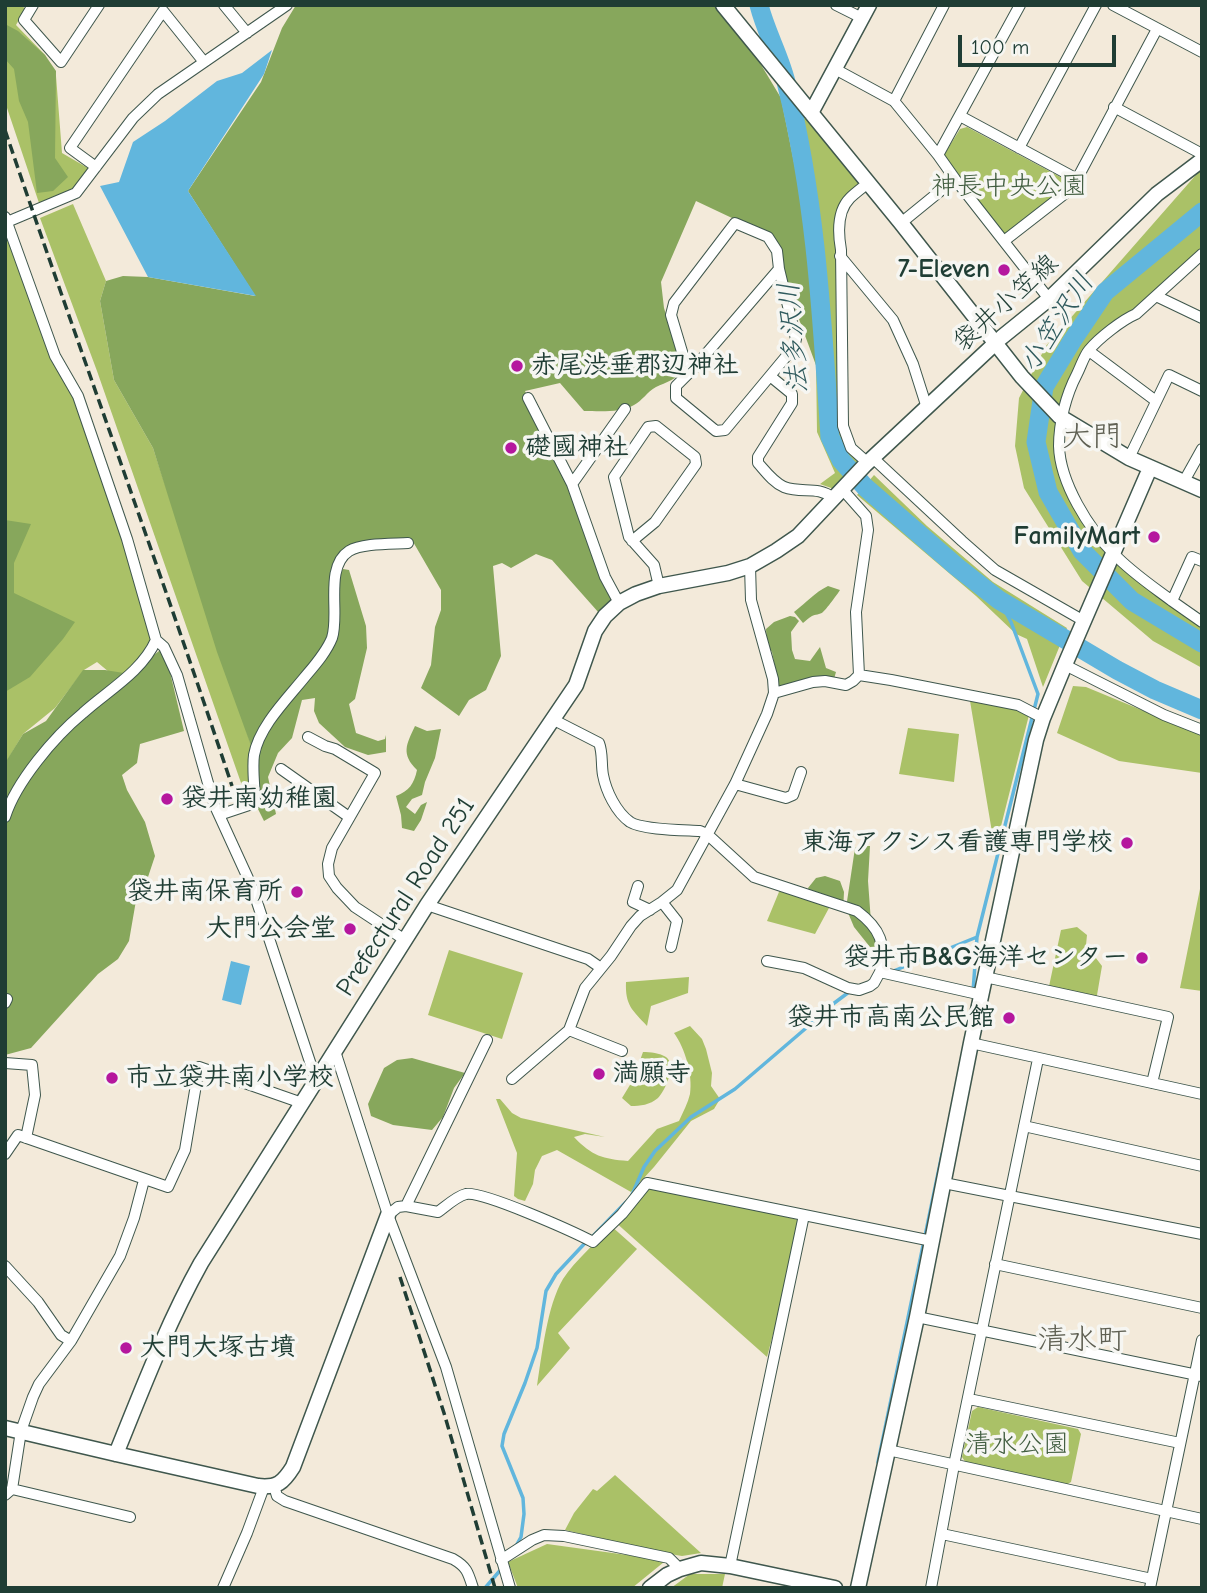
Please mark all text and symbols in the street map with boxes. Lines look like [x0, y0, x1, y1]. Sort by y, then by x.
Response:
scale bar [962, 21, 1120, 65]
text: 100 m [971, 35, 1029, 59]
park label: 神長中央公園 [931, 171, 1087, 203]
street label: 袋井小笠線 [947, 248, 1065, 358]
place label: 7-Eleven [898, 254, 990, 286]
marker: 7-Eleven [996, 262, 1012, 278]
water label: 小笠沢川 [1012, 267, 1102, 379]
water label: 法多沢川 [772, 281, 816, 395]
place label: 赤尾渋垂郡辺神社 [531, 350, 739, 382]
marker: 赤尾渋垂郡辺神社 [509, 358, 525, 374]
district label: 大門 [1062, 420, 1122, 456]
place label: 礎國神社 [525, 432, 629, 464]
marker: 礎國神社 [503, 440, 519, 456]
place label: FamilyMart [1013, 521, 1140, 553]
marker: FamilyMart [1146, 529, 1162, 545]
place label: 袋井南幼稚園 [181, 783, 337, 815]
marker: 袋井南幼稚園 [159, 791, 175, 807]
street label: Prefectural Road 251 [330, 792, 482, 1002]
place label: 東海アクシス看護専門学校 [801, 827, 1113, 859]
marker: 東海アクシス看護専門学校 [1119, 835, 1135, 851]
place label: 袋井南保育所 [127, 876, 283, 908]
marker: 袋井南保育所 [289, 884, 305, 900]
place label: 大門公会堂 [206, 913, 336, 945]
marker: 大門公会堂 [342, 921, 358, 937]
place label: 袋井市B&G海洋センター [844, 942, 1128, 974]
marker: 袋井市B&G海洋センター [1134, 950, 1150, 966]
place label: 袋井市高南公民館 [787, 1002, 995, 1034]
marker: 袋井市高南公民館 [1001, 1010, 1017, 1026]
place label: 満願寺 [613, 1058, 691, 1090]
place label: 市立袋井南小学校 [126, 1062, 334, 1094]
marker: 満願寺 [591, 1066, 607, 1082]
marker: 市立袋井南小学校 [104, 1070, 120, 1086]
district label: 清水町 [1037, 1323, 1127, 1359]
place label: 大門大塚古墳 [140, 1332, 296, 1364]
marker: 大門大塚古墳 [118, 1340, 134, 1356]
park label: 清水公園 [965, 1429, 1069, 1461]

